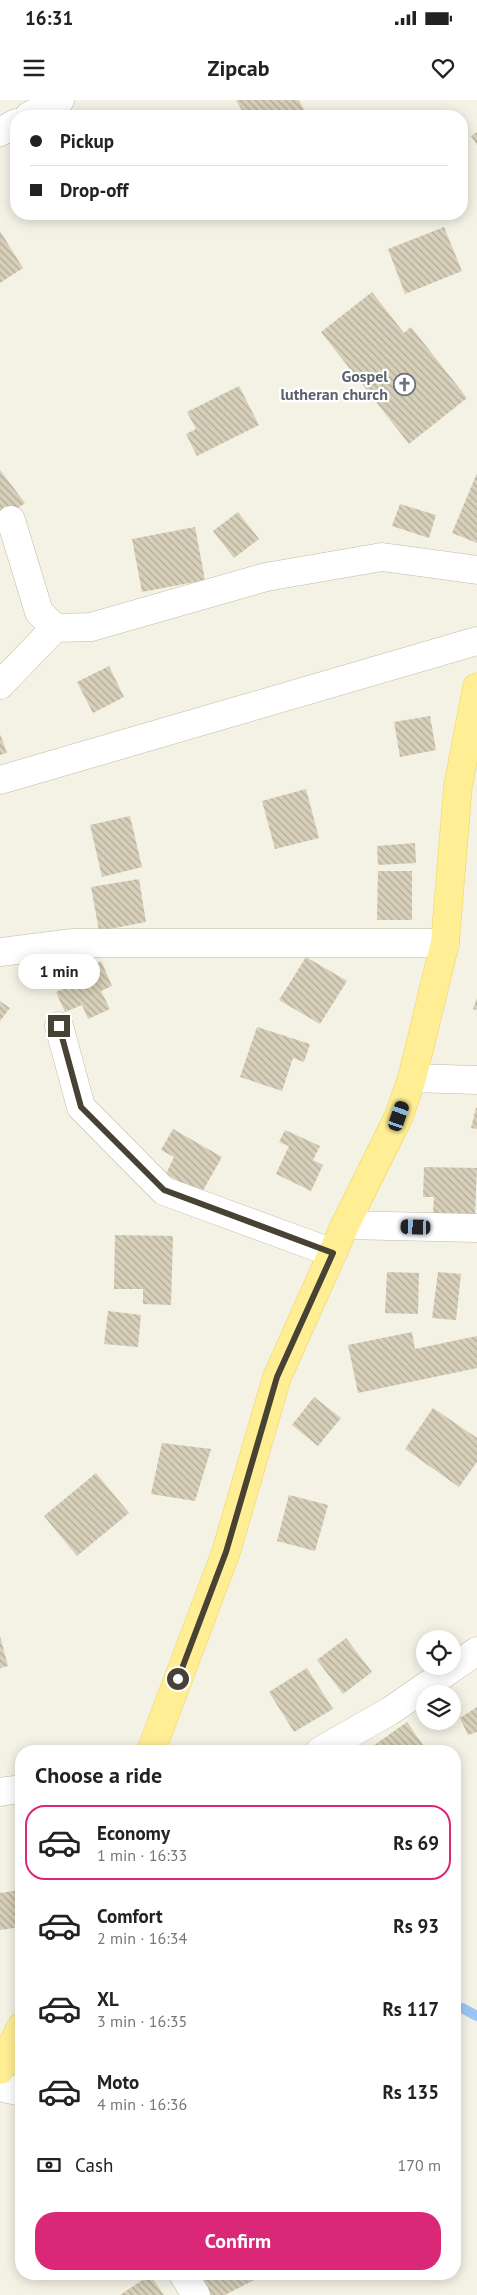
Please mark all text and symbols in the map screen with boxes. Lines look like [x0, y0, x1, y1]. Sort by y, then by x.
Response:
text: 16:31 [25, 6, 73, 30]
icon: menu [20, 54, 48, 82]
text: Zipcab [208, 54, 269, 82]
icon: heart [429, 54, 457, 82]
text: Pickup [60, 129, 114, 153]
text: Drop-off [60, 178, 128, 202]
place label: Gospel lutheran church [280, 366, 388, 404]
church icon: Gospel lutheran church [392, 373, 416, 397]
callout: 1 min [18, 954, 100, 988]
text: 1 min [39, 961, 79, 981]
route end [48, 1015, 70, 1037]
car [387, 1099, 410, 1133]
car [400, 1219, 431, 1235]
map controls [416, 1630, 461, 1730]
button: locate [416, 1630, 461, 1675]
route start [167, 1668, 189, 1690]
button: layers [416, 1685, 461, 1730]
text: Choose a ride [35, 1761, 162, 1789]
icon: car [37, 1820, 82, 1865]
text: Economy [97, 1821, 170, 1845]
text: Rs 69 [393, 1831, 439, 1855]
text: 1 min · 16:33 [97, 1845, 187, 1865]
icon: car [37, 1903, 82, 1948]
text: Comfort [97, 1904, 163, 1928]
text: Rs 93 [393, 1914, 439, 1938]
text: 2 min · 16:34 [97, 1928, 187, 1948]
icon: car [37, 1986, 82, 2031]
text: XL [97, 1987, 119, 2011]
text: Rs 117 [382, 1997, 439, 2021]
text: 3 min · 16:35 [97, 2011, 187, 2031]
icon: car [37, 2069, 82, 2114]
text: Moto [97, 2070, 139, 2094]
text: Rs 135 [382, 2080, 439, 2104]
text: 4 min · 16:36 [97, 2094, 187, 2114]
icon: cash [35, 2151, 63, 2179]
text: Cash [75, 2153, 113, 2177]
text: 170 m [398, 2155, 441, 2175]
button: Confirm [35, 2212, 441, 2270]

